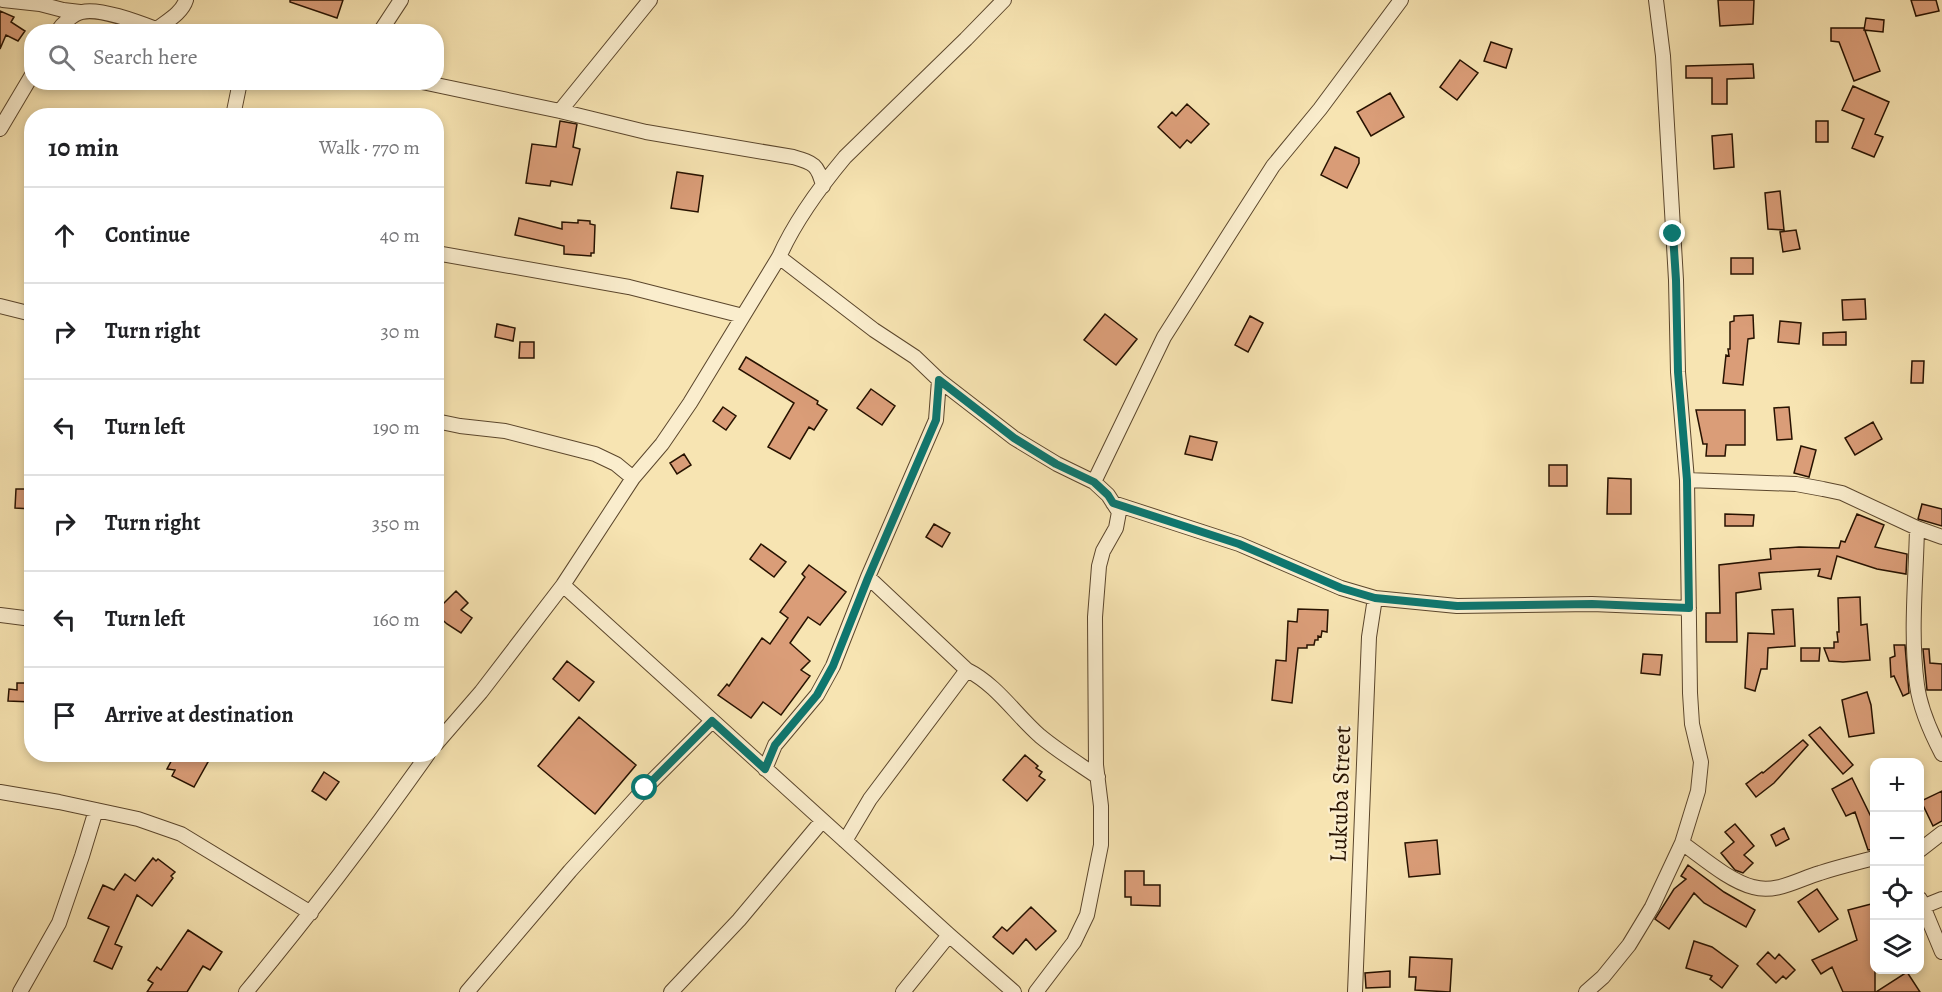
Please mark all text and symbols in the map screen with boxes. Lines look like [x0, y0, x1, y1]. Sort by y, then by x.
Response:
search box [24, 24, 444, 90]
icon: search [45, 41, 78, 74]
text: Search here [93, 42, 198, 72]
text: 10 min [48, 130, 119, 165]
text: Walk · 770 m [319, 134, 420, 161]
icon: ahead [48, 219, 81, 252]
text: Continue [105, 220, 190, 250]
route end [1659, 220, 1685, 246]
text: 40 m [380, 222, 420, 249]
icon: right [48, 315, 81, 348]
text: Turn right [105, 316, 201, 346]
text: 30 m [380, 318, 420, 345]
icon: left [48, 411, 81, 444]
text: Turn left [105, 412, 185, 442]
text: 190 m [373, 414, 420, 441]
icon: right [48, 507, 81, 540]
text: Turn right [105, 508, 201, 538]
text: 350 m [372, 510, 420, 537]
icon: left [48, 603, 81, 636]
text: Turn left [105, 604, 185, 634]
text: 160 m [373, 606, 420, 633]
icon: arrive [48, 699, 81, 732]
text: Arrive at destination [105, 700, 294, 730]
street label: Lukuba Street [1322, 725, 1358, 863]
map controls [1870, 758, 1924, 974]
button: + [1870, 758, 1924, 812]
route start [631, 774, 657, 800]
button: − [1870, 812, 1924, 866]
button: locate [1870, 866, 1924, 920]
button: layers [1870, 920, 1924, 974]

